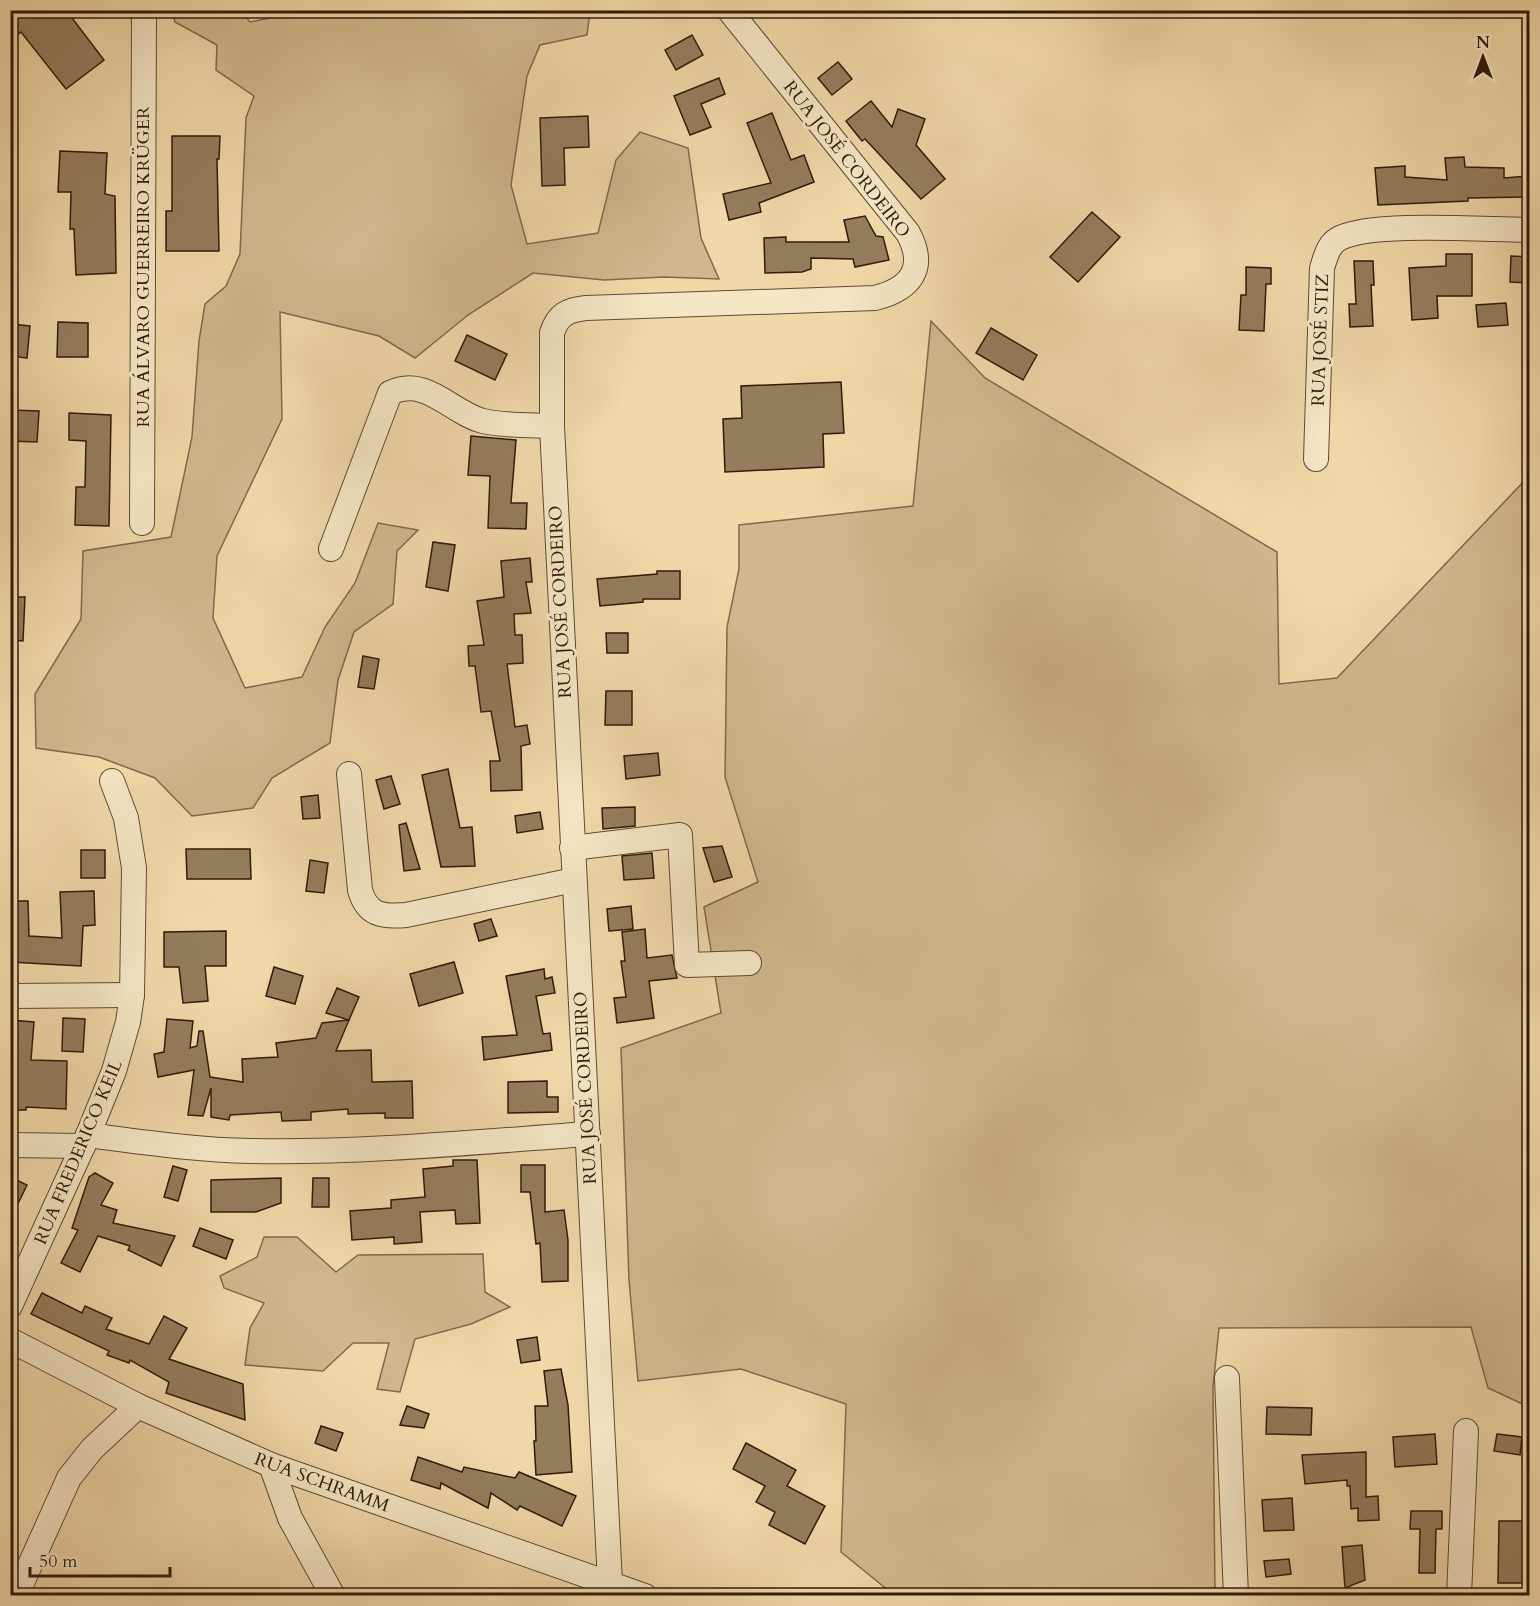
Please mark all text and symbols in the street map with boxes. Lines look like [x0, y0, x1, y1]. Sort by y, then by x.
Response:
north arrow [1453, 27, 1513, 87]
text: N [1476, 32, 1490, 54]
street label: RUA JOSÉ CORDEIRO [777, 76, 916, 243]
street label: RUA ÁLVARO GUERREIRO KRÜGER [131, 106, 156, 427]
street label: RUA JOSÉ STIZ [1306, 273, 1335, 407]
street label: RUA JOSÉ CORDEIRO [543, 505, 578, 699]
street label: RUA JOSÉ CORDEIRO [568, 991, 603, 1185]
street label: RUA FREDERICO KEIL [28, 1056, 129, 1249]
street label: RUA SCHRAMM [251, 1446, 393, 1518]
scale bar [30, 1540, 170, 1578]
text: 50 m [39, 1549, 78, 1574]

